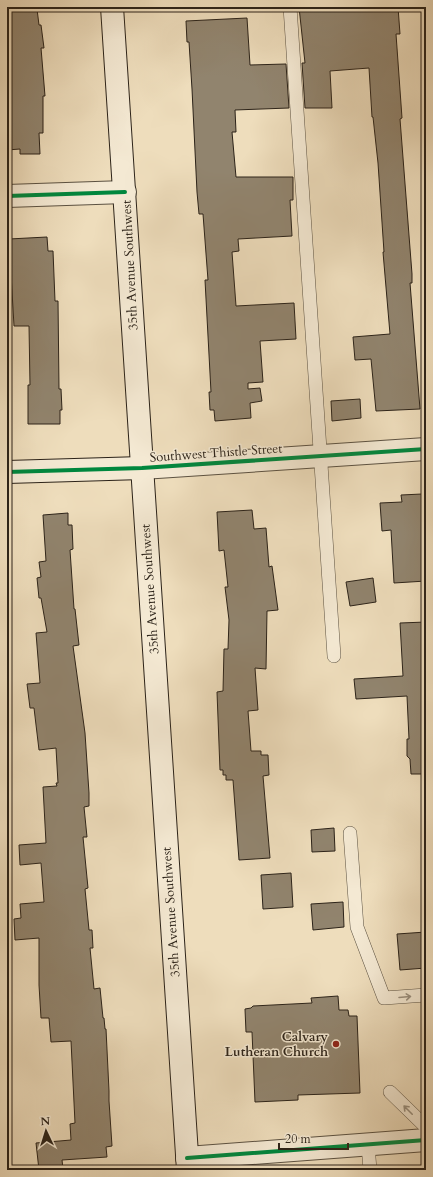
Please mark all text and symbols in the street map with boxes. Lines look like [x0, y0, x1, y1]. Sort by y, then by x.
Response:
street label: 35th Avenue Southwest [118, 199, 142, 331]
street label: Southwest Thistle Street [149, 439, 283, 467]
street label: 35th Avenue Southwest [136, 523, 164, 655]
street label: 35th Avenue Southwest [157, 846, 185, 978]
one-way arrow [398, 993, 411, 1000]
place label: Calvary Lutheran Church [225, 1028, 329, 1061]
marker: Calvary Lutheran Church [331, 1039, 341, 1049]
one-way arrow [403, 1105, 413, 1114]
north arrow [26, 1111, 66, 1151]
text: N [40, 1114, 51, 1129]
scale bar [279, 1125, 348, 1151]
text: 20 m [285, 1131, 312, 1147]

